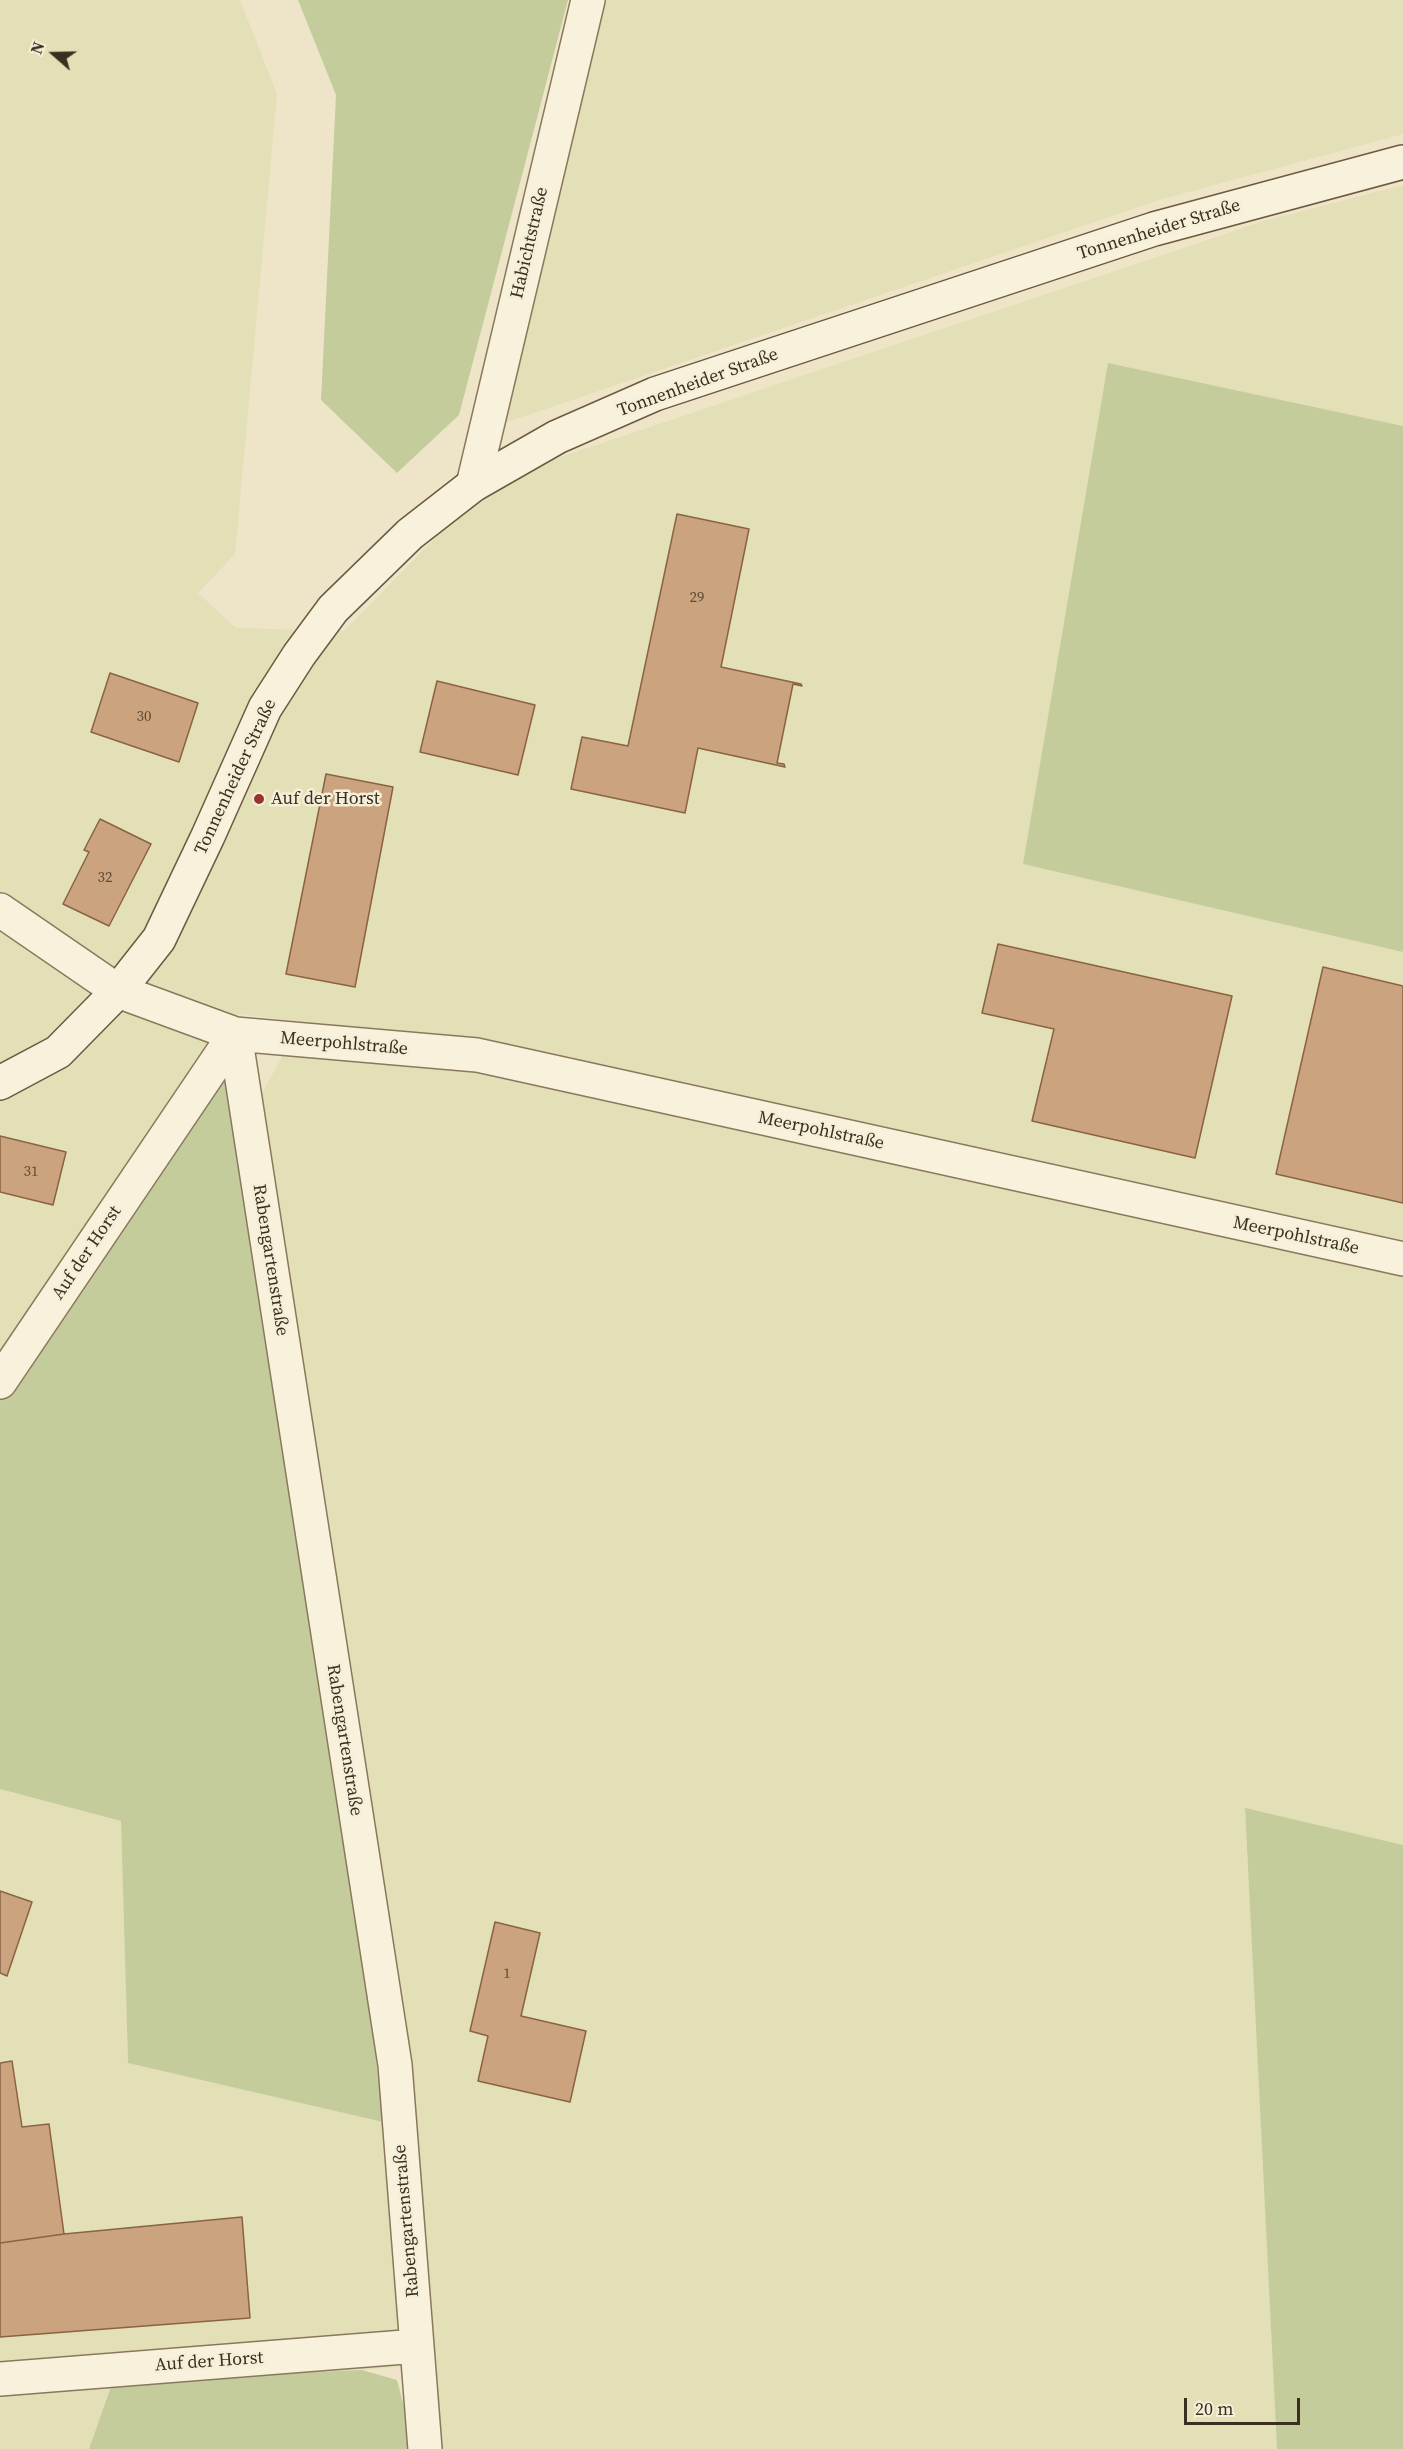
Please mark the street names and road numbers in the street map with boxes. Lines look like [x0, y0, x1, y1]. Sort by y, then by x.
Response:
street label: Habichtstraße [507, 185, 553, 301]
street label: Tonnenheider Straße [1075, 195, 1243, 265]
street label: Tonnenheider Straße [615, 344, 781, 422]
street label: Tonnenheider Straße [190, 696, 282, 858]
street label: Meerpohlstraße [279, 1028, 409, 1060]
street label: Meerpohlstraße [756, 1107, 886, 1155]
street label: Rabengartenstraße [247, 1183, 293, 1337]
street label: Auf der Horst [48, 1202, 126, 1304]
street label: Meerpohlstraße [1231, 1212, 1361, 1260]
street label: Rabengartenstraße [321, 1663, 367, 1817]
street label: Rabengartenstraße [390, 2144, 424, 2298]
street label: Auf der Horst [154, 2347, 264, 2377]

